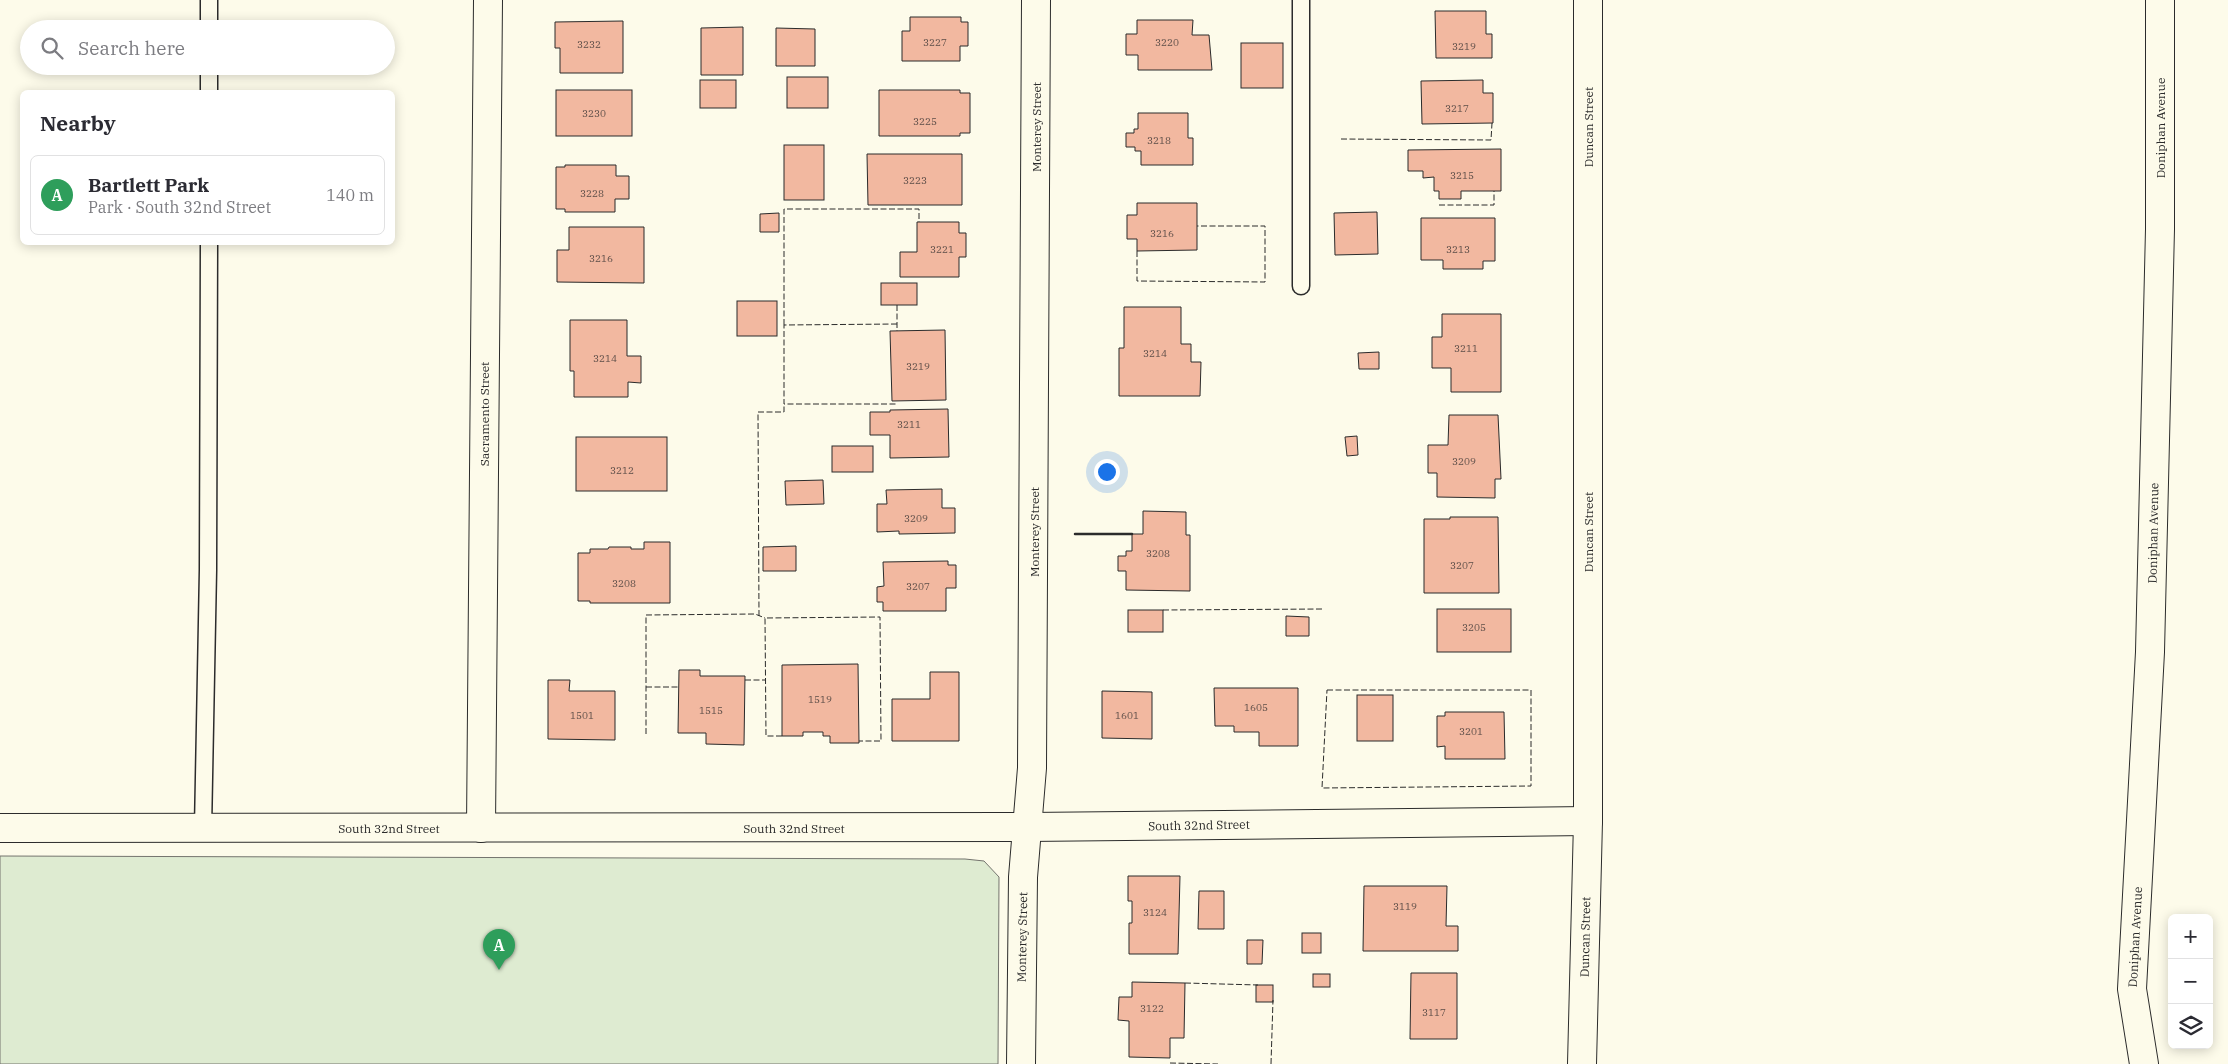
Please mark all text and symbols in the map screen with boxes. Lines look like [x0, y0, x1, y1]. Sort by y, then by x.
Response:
search box [20, 20, 395, 75]
icon: search [38, 34, 66, 62]
text: Search here [78, 36, 185, 60]
house number: 3227 [923, 36, 947, 49]
house number: 3220 [1155, 36, 1179, 49]
house number: 3232 [577, 38, 601, 51]
house number: 3219 [1452, 40, 1476, 53]
street label: Doniphan Avenue [2153, 78, 2168, 178]
street label: Monterey Street [1029, 82, 1044, 172]
street label: Duncan Street [1581, 87, 1596, 167]
house number: 3217 [1445, 102, 1469, 115]
house number: 3230 [582, 107, 606, 120]
text: Nearby [40, 109, 116, 137]
house number: 3225 [913, 115, 937, 128]
house number: 3218 [1147, 134, 1171, 147]
house number: 3215 [1450, 169, 1474, 182]
text: Bartlett Park [88, 173, 209, 197]
house number: 3223 [903, 174, 927, 187]
text: A [51, 185, 63, 205]
text: 140 m [326, 185, 374, 205]
house number: 3228 [580, 187, 604, 200]
text: Park · South 32nd Street [88, 197, 271, 217]
house number: 3216 [1150, 227, 1174, 240]
house number: 3221 [930, 243, 954, 256]
house number: 3213 [1446, 243, 1470, 256]
house number: 3216 [589, 252, 613, 265]
house number: 3211 [1454, 342, 1478, 355]
house number: 3214 [1143, 347, 1167, 360]
house number: 3214 [593, 352, 617, 365]
house number: 3219 [906, 360, 930, 373]
street label: Sacramento Street [477, 362, 492, 466]
house number: 3211 [897, 418, 921, 431]
house number: 3209 [1452, 455, 1476, 468]
your location [1094, 459, 1120, 485]
house number: 3212 [610, 464, 634, 477]
street label: Doniphan Avenue [2145, 483, 2161, 583]
street label: Monterey Street [1027, 487, 1042, 577]
street label: Duncan Street [1581, 492, 1596, 572]
house number: 3209 [904, 512, 928, 525]
house number: 3208 [1146, 547, 1170, 560]
house number: 3207 [1450, 559, 1474, 572]
house number: 3208 [612, 577, 636, 590]
house number: 3207 [906, 580, 930, 593]
house number: 3205 [1462, 621, 1486, 634]
house number: 1519 [808, 693, 832, 706]
house number: 1605 [1244, 701, 1268, 714]
house number: 1515 [699, 704, 723, 717]
house number: 1501 [570, 709, 594, 722]
house number: 1601 [1115, 709, 1139, 722]
house number: 3201 [1459, 725, 1483, 738]
street label: South 32nd Street [1148, 817, 1250, 833]
street label: South 32nd Street [338, 821, 440, 836]
street label: South 32nd Street [743, 821, 845, 836]
street label: Doniphan Avenue [2125, 886, 2145, 988]
street label: Monterey Street [1014, 892, 1030, 982]
street label: Duncan Street [1577, 897, 1593, 977]
house number: 3119 [1393, 900, 1417, 913]
house number: 3124 [1143, 906, 1167, 919]
map controls [2168, 914, 2213, 1049]
button: + [2168, 914, 2213, 959]
pin: A [483, 929, 515, 970]
button: − [2168, 959, 2213, 1004]
house number: 3122 [1140, 1002, 1164, 1015]
button: layers [2168, 1004, 2213, 1049]
house number: 3117 [1422, 1006, 1446, 1019]

